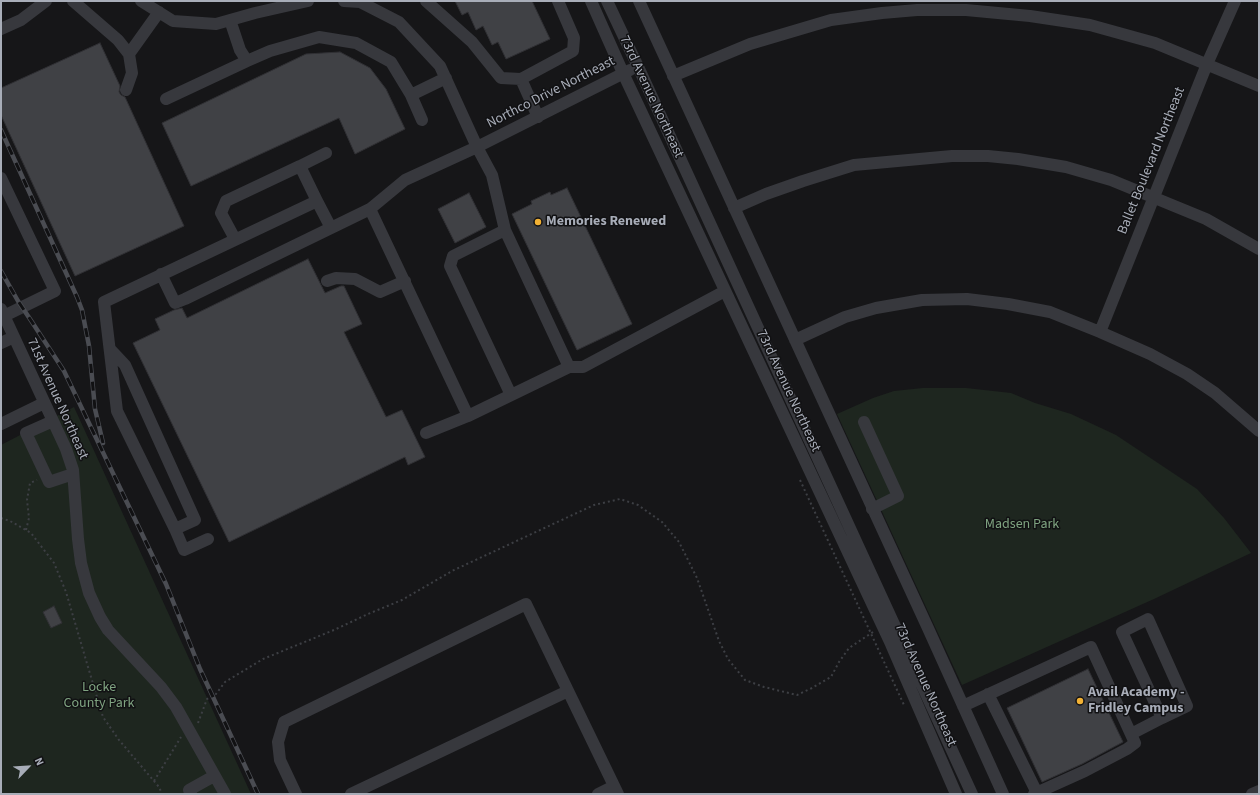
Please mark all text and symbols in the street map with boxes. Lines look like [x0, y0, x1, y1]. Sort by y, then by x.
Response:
street label: 73rd Avenue Northeast [615, 33, 687, 161]
street label: Northco Drive Northeast [484, 53, 618, 133]
street label: Ballet Boulevard Northeast [1115, 85, 1189, 237]
place label: Memories Renewed [546, 214, 666, 230]
marker: Memories Renewed [533, 217, 543, 227]
street label: 73rd Avenue Northeast [752, 327, 824, 455]
street label: 71st Avenue Northeast [23, 336, 91, 462]
park label: Madsen Park [985, 517, 1059, 533]
street label: 73rd Avenue Northeast [890, 621, 960, 749]
park label: Locke County Park [63, 680, 135, 712]
place label: Avail Academy - Fridley Campus [1088, 685, 1185, 718]
marker: Avail Academy - Fridley Campus [1075, 696, 1085, 706]
north arrow [8, 747, 48, 787]
text: N [31, 755, 48, 768]

